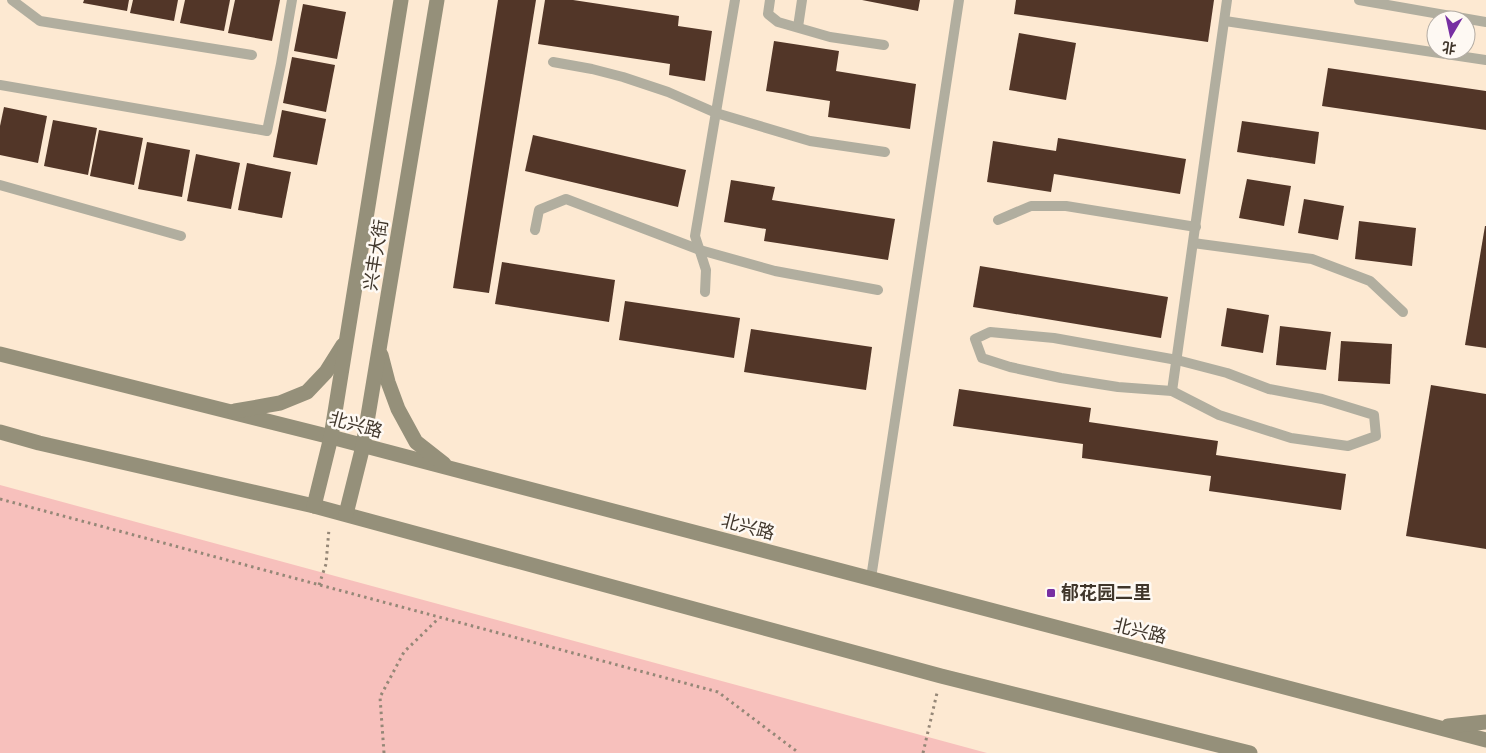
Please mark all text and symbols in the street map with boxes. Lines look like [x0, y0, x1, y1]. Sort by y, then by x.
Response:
north arrow [1426, 10, 1476, 60]
text: 北 [1440, 37, 1457, 59]
street label: 兴丰大街 [358, 217, 394, 293]
street label: 北兴路 [327, 405, 385, 445]
street label: 北兴路 [719, 507, 777, 547]
place label: 郁花园二里 [1061, 580, 1151, 606]
marker: 郁花园二里 [1045, 587, 1057, 599]
street label: 北兴路 [1111, 612, 1169, 650]

